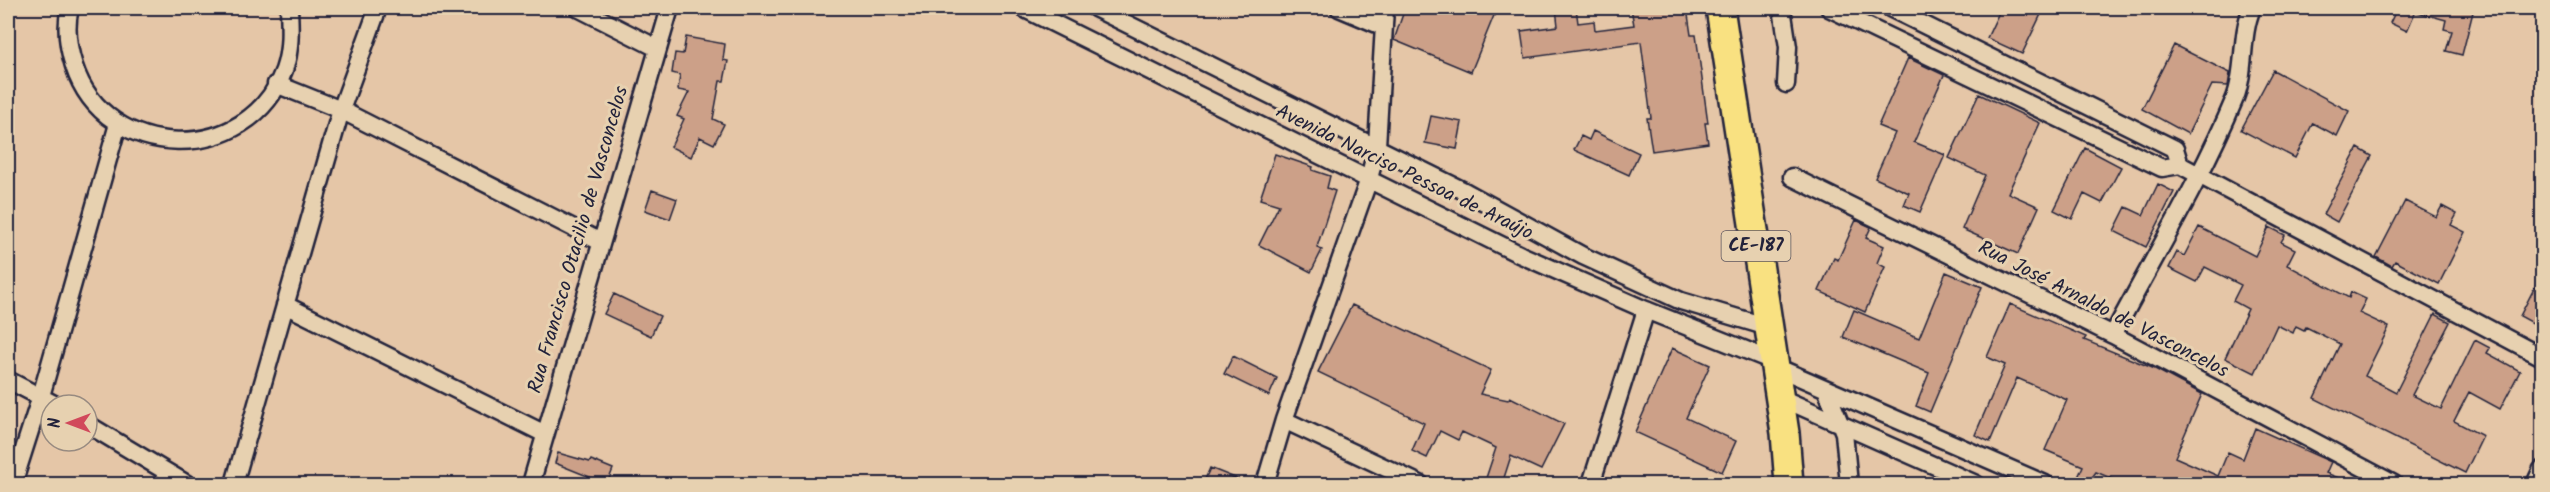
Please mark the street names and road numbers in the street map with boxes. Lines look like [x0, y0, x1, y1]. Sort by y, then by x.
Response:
street label: Rua Francisco Otacilio de Vasconcelos [520, 82, 638, 397]
street label: Avenida Narciso Pessoa de Araújo [1270, 96, 1538, 250]
road number: CE-187 [1722, 231, 1790, 261]
street label: Rua José Arnaldo de Vasconcelos [1972, 233, 2234, 388]

